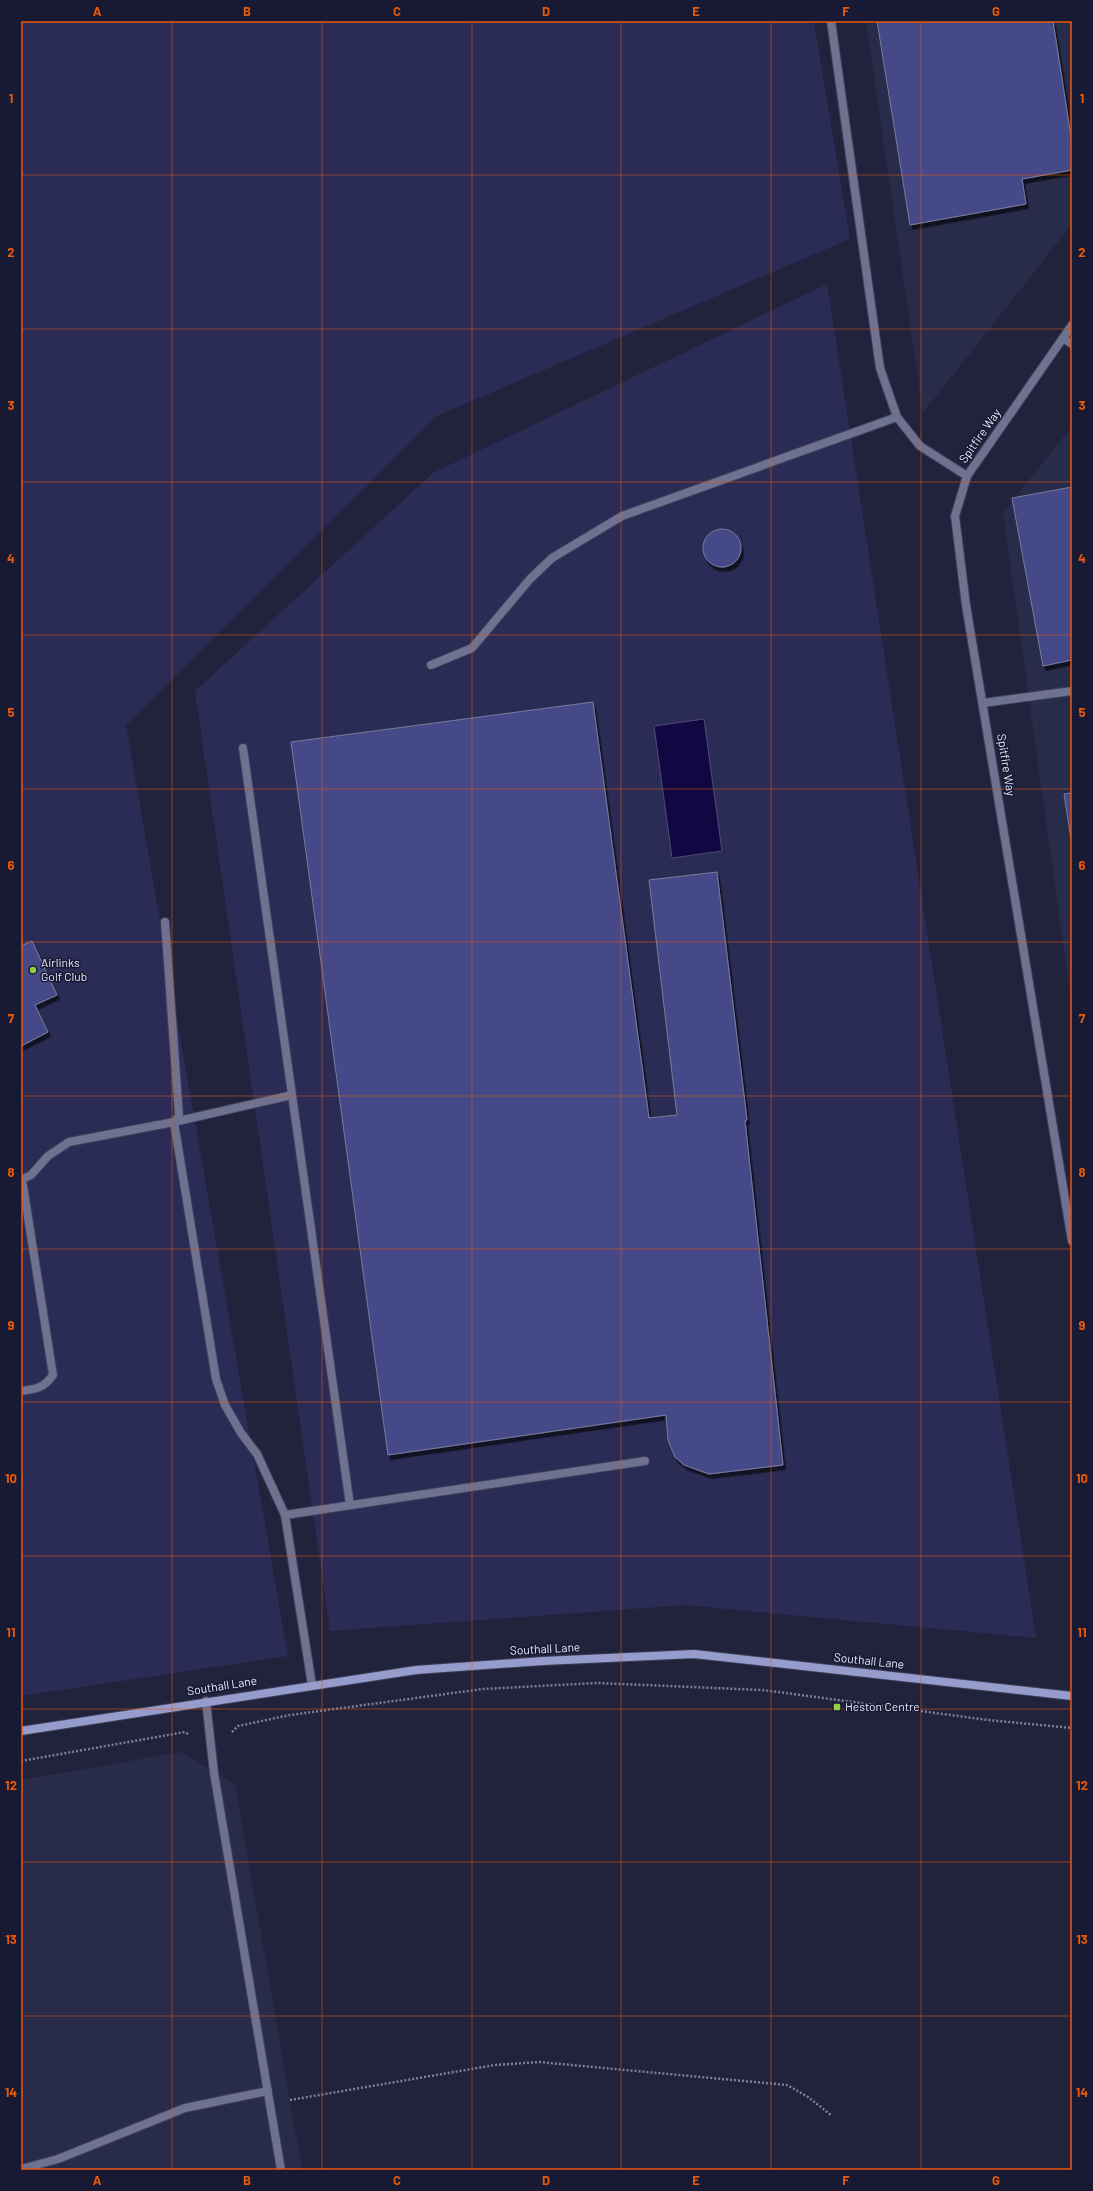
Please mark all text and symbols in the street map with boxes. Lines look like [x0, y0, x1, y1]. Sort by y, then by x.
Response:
text: A [93, 3, 102, 19]
text: B [243, 3, 251, 19]
text: C [393, 3, 401, 19]
text: D [542, 3, 550, 19]
text: E [692, 3, 700, 19]
text: F [842, 3, 850, 19]
text: G [992, 3, 1000, 19]
text: 1 [9, 90, 13, 106]
text: 1 [1080, 90, 1084, 106]
text: 2 [7, 244, 15, 260]
text: 2 [1078, 244, 1086, 260]
text: 3 [7, 397, 15, 413]
text: 3 [1078, 397, 1086, 413]
street label: Spitfire Way [955, 405, 1003, 465]
text: 4 [7, 550, 15, 566]
text: 4 [1078, 550, 1086, 566]
text: 5 [7, 704, 15, 720]
text: 5 [1078, 704, 1086, 720]
street label: Spitfire Way [995, 733, 1019, 798]
text: 6 [8, 857, 15, 873]
text: 6 [1079, 857, 1086, 873]
place label: Airlinks Golf Club [41, 955, 87, 983]
marker: Airlinks Golf Club [28, 965, 38, 975]
text: 7 [8, 1010, 15, 1026]
text: 7 [1079, 1010, 1086, 1026]
text: 8 [7, 1164, 15, 1180]
text: 8 [1078, 1164, 1086, 1180]
text: 9 [8, 1317, 15, 1333]
text: 9 [1079, 1317, 1086, 1333]
text: 10 [5, 1470, 17, 1486]
text: 10 [1076, 1470, 1088, 1486]
text: 11 [6, 1624, 16, 1640]
text: 11 [1077, 1624, 1087, 1640]
street label: Southall Lane [509, 1639, 581, 1657]
street label: Southall Lane [833, 1649, 905, 1671]
street label: Southall Lane [186, 1673, 258, 1697]
place label: Heston Centre [845, 1699, 920, 1713]
marker: Heston Centre [832, 1702, 842, 1712]
text: 12 [5, 1777, 17, 1793]
text: 12 [1076, 1777, 1088, 1793]
text: 13 [5, 1931, 17, 1947]
text: 13 [1076, 1931, 1088, 1947]
text: 14 [5, 2084, 17, 2100]
text: 14 [1076, 2084, 1088, 2100]
text: A [93, 2172, 102, 2188]
text: B [243, 2172, 251, 2188]
text: C [393, 2172, 401, 2188]
text: D [542, 2172, 550, 2188]
text: E [692, 2172, 700, 2188]
text: F [842, 2172, 850, 2188]
text: G [992, 2172, 1000, 2188]

